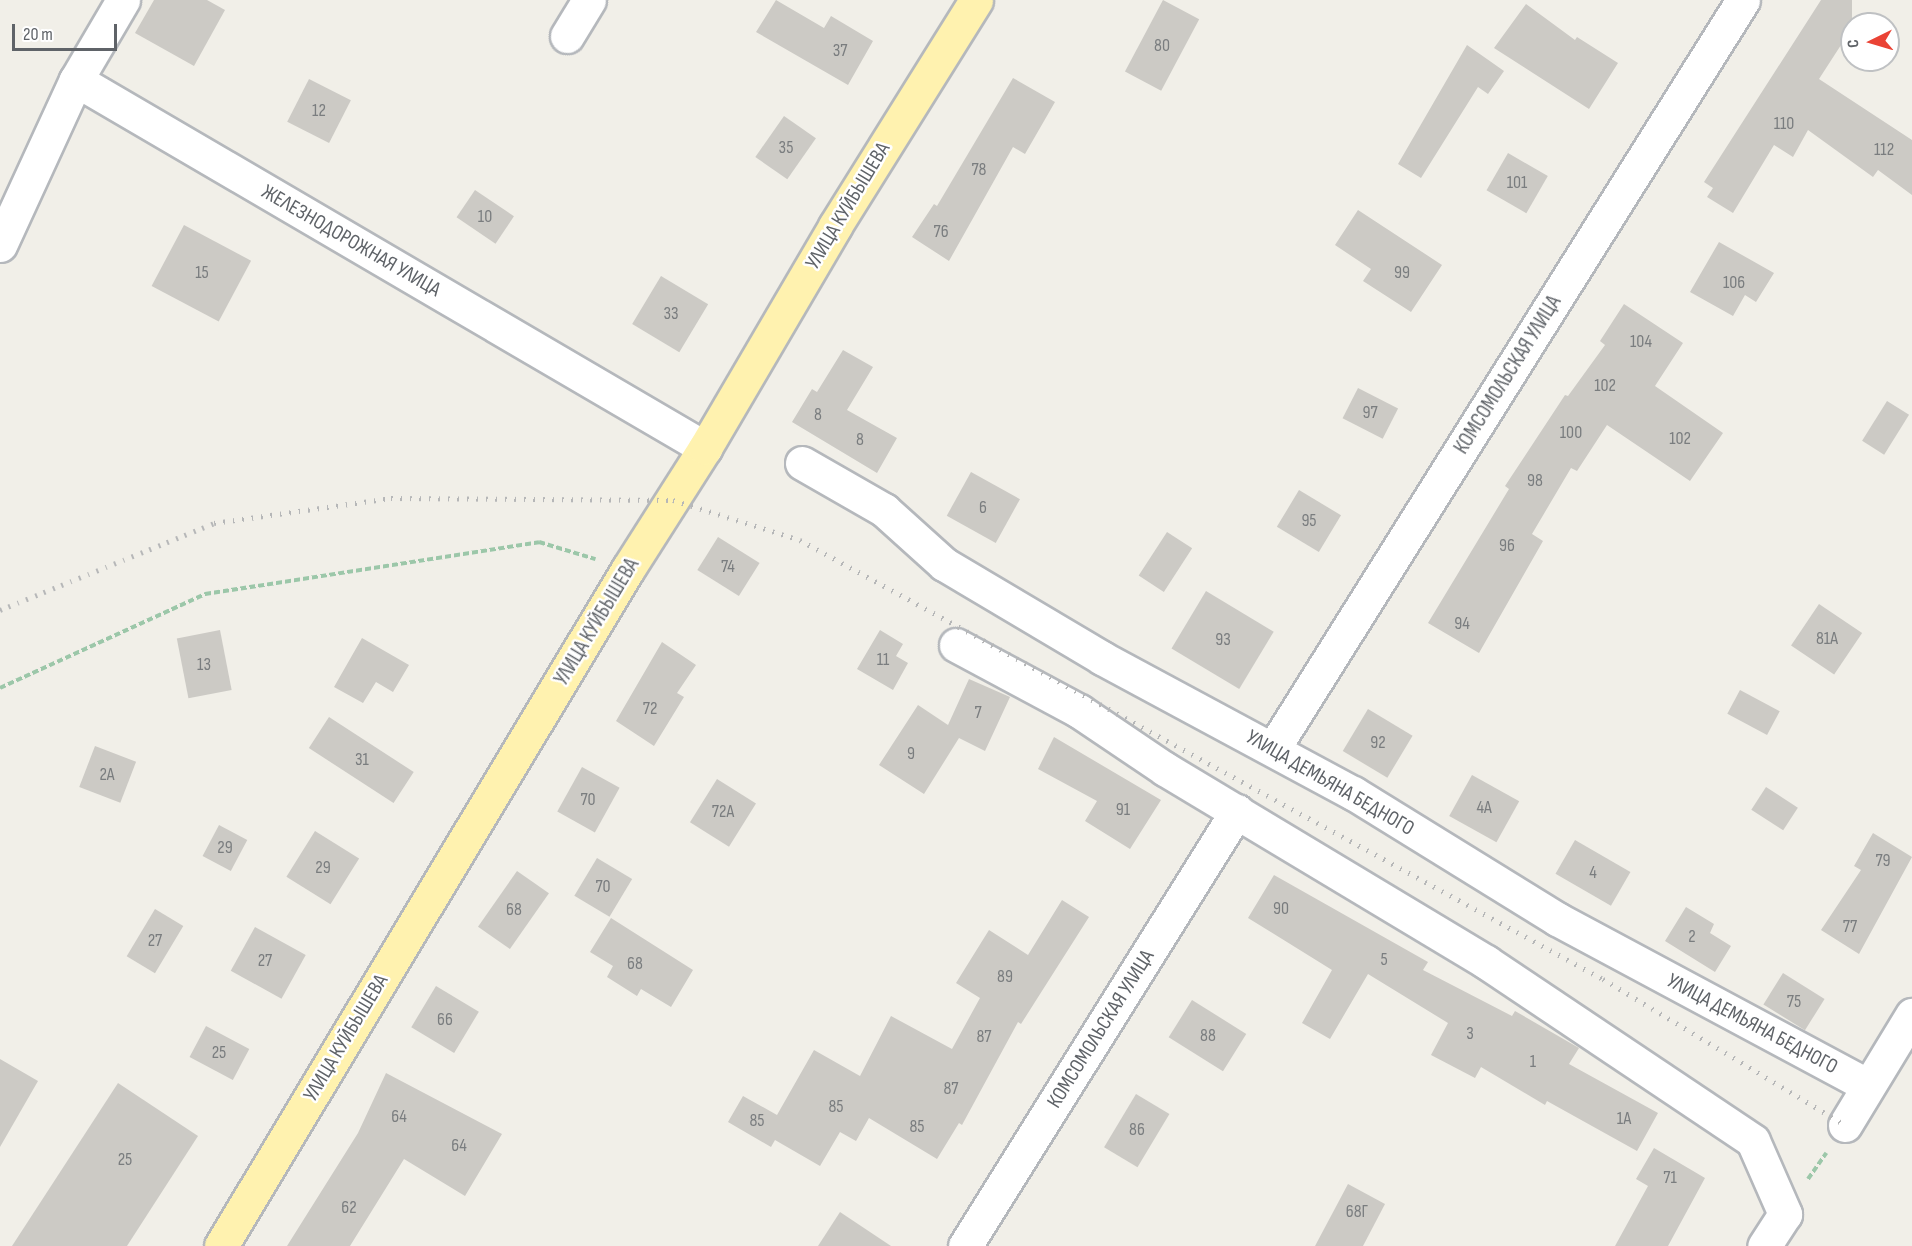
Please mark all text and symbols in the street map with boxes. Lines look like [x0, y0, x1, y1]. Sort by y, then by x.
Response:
scale bar [15, 12, 120, 50]
north arrow [1840, 12, 1900, 72]
text: 20 m [23, 24, 53, 45]
house number: 80 [1154, 35, 1170, 57]
text: С [1844, 39, 1863, 48]
house number: 37 [833, 40, 847, 62]
house number: 12 [312, 100, 326, 122]
house number: 110 [1774, 113, 1794, 135]
house number: 35 [779, 137, 793, 159]
street label: УЛИЦА КУЙБЫШЕВА [800, 138, 896, 274]
house number: 112 [1874, 139, 1894, 161]
house number: 78 [971, 159, 987, 181]
house number: 101 [1507, 172, 1527, 194]
street label: ЖЕЛЕЗНОДОРОЖНАЯ УЛИЦА [257, 179, 445, 303]
house number: 10 [478, 206, 492, 228]
house number: 76 [933, 221, 949, 243]
house number: 15 [195, 262, 209, 284]
house number: 99 [1394, 262, 1410, 284]
house number: 106 [1723, 272, 1745, 294]
street label: КОМСОМОЛЬСКАЯ УЛИЦА [1449, 291, 1567, 459]
house number: 33 [663, 303, 679, 325]
house number: 104 [1630, 331, 1652, 353]
house number: 102 [1594, 375, 1616, 397]
house number: 97 [1362, 402, 1378, 424]
house number: 8 [814, 404, 822, 426]
house number: 100 [1560, 422, 1582, 444]
house number: 102 [1669, 428, 1691, 450]
house number: 8 [856, 429, 864, 451]
house number: 98 [1527, 470, 1543, 492]
house number: 6 [979, 497, 987, 519]
house number: 95 [1301, 510, 1317, 532]
house number: 96 [1499, 535, 1515, 557]
street label: УЛИЦА КУЙБЫШЕВА [549, 554, 645, 690]
house number: 74 [721, 556, 735, 578]
house number: 94 [1454, 613, 1470, 635]
house number: 81А [1816, 628, 1838, 650]
house number: 93 [1215, 629, 1231, 651]
house number: 11 [877, 649, 889, 671]
house number: 13 [197, 654, 211, 676]
house number: 72 [643, 698, 657, 720]
house number: 7 [974, 702, 982, 724]
street label: УЛИЦА ДЕМЬЯНА БЕДНОГО [1241, 725, 1419, 841]
house number: 92 [1370, 732, 1386, 754]
house number: 9 [907, 743, 915, 765]
house number: 31 [355, 749, 369, 771]
house number: 2А [99, 764, 115, 786]
house number: 70 [580, 789, 596, 811]
house number: 4А [1476, 797, 1492, 819]
house number: 91 [1116, 799, 1130, 821]
house number: 72А [712, 801, 734, 823]
house number: 29 [217, 837, 233, 859]
house number: 79 [1875, 850, 1891, 872]
house number: 29 [315, 857, 331, 879]
house number: 4 [1589, 862, 1597, 884]
house number: 70 [595, 876, 611, 898]
house number: 90 [1273, 898, 1289, 920]
house number: 68 [506, 899, 522, 921]
house number: 77 [1843, 916, 1857, 938]
house number: 2 [1688, 926, 1696, 948]
house number: 27 [148, 930, 162, 952]
street label: КОМСОМОЛЬСКАЯ УЛИЦА [1042, 945, 1160, 1113]
house number: 5 [1380, 949, 1388, 971]
house number: 27 [258, 950, 272, 972]
house number: 68 [627, 953, 643, 975]
house number: 89 [997, 966, 1013, 988]
street label: УЛИЦА ДЕМЬЯНА БЕДНОГО [1662, 968, 1842, 1080]
street label: УЛИЦА КУЙБЫШЕВА [298, 970, 394, 1106]
house number: 75 [1787, 991, 1801, 1013]
house number: 66 [437, 1009, 453, 1031]
house number: 3 [1466, 1023, 1474, 1045]
house number: 88 [1200, 1025, 1216, 1047]
house number: 87 [976, 1026, 992, 1048]
house number: 25 [212, 1042, 226, 1064]
house number: 1 [1530, 1051, 1536, 1073]
house number: 87 [943, 1078, 959, 1100]
house number: 85 [828, 1096, 844, 1118]
house number: 64 [391, 1106, 407, 1128]
house number: 1А [1617, 1108, 1631, 1130]
house number: 85 [749, 1110, 765, 1132]
house number: 85 [909, 1116, 925, 1138]
house number: 86 [1129, 1119, 1145, 1141]
house number: 64 [451, 1135, 467, 1157]
house number: 25 [118, 1149, 132, 1171]
house number: 71 [1663, 1167, 1677, 1189]
house number: 62 [341, 1197, 357, 1219]
house number: 68Г [1346, 1201, 1368, 1223]

